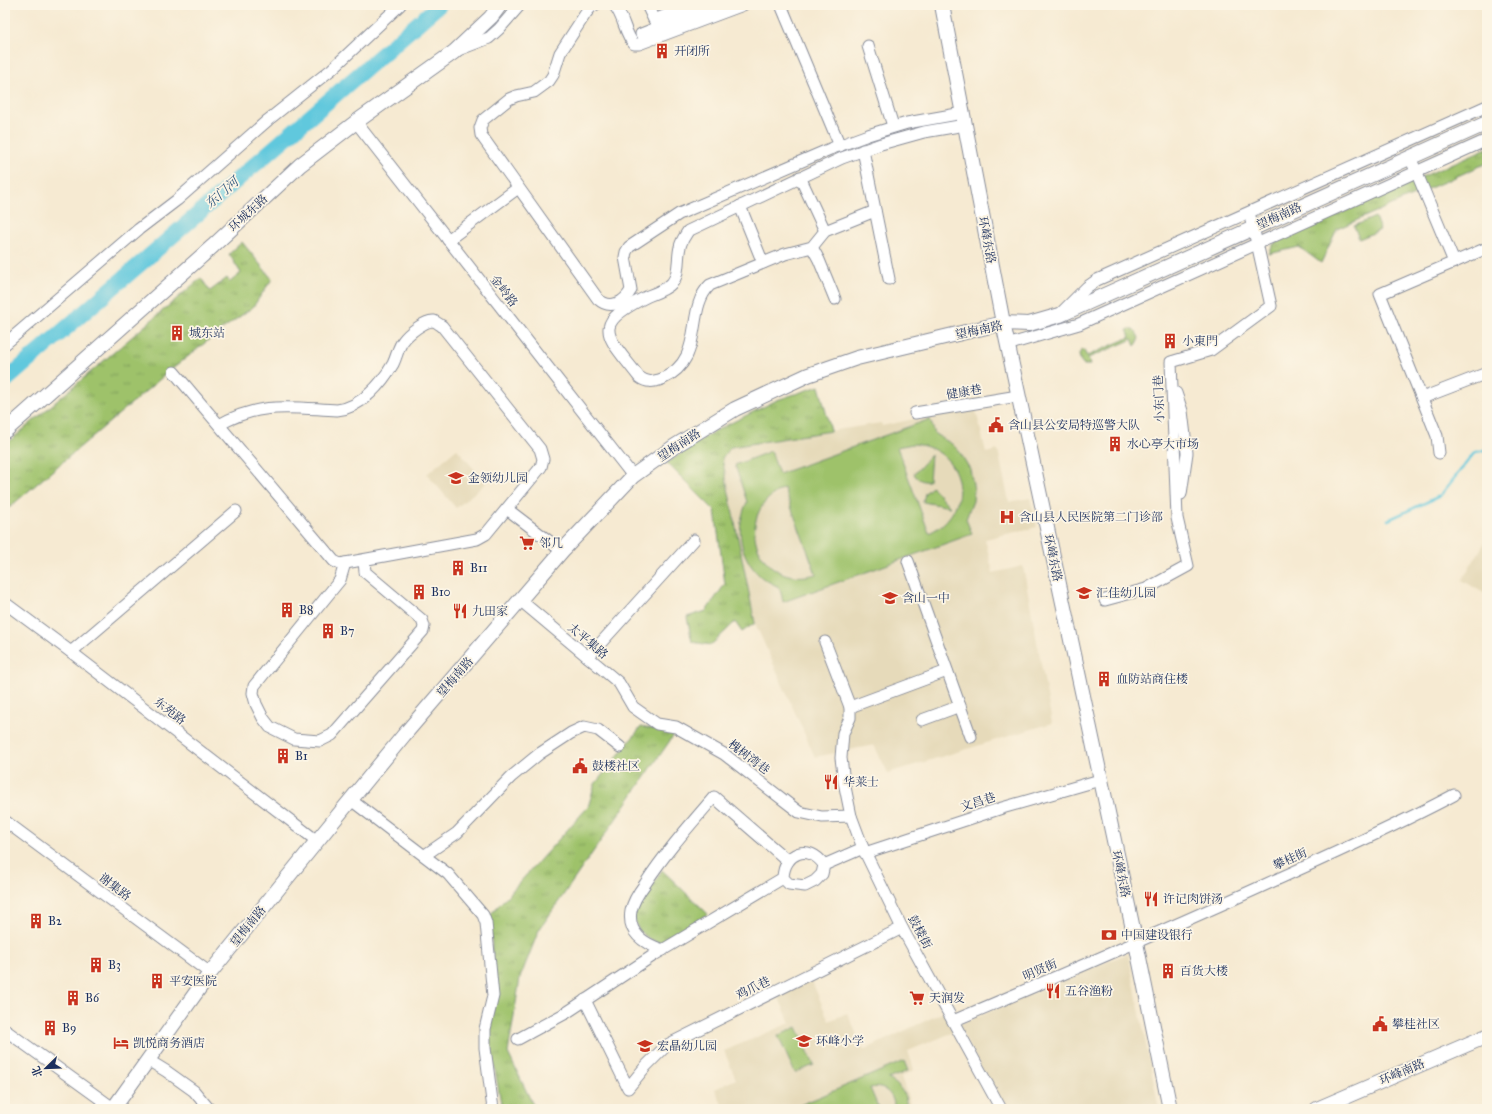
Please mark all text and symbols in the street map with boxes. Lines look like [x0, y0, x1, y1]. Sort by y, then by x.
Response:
building icon: 开闭所 [653, 42, 671, 60]
place label: 开闭所 [674, 44, 710, 58]
water label: 东门河 [202, 173, 243, 212]
street label: 环城东路 [226, 192, 270, 234]
street label: 望梅南路 [1254, 200, 1304, 232]
street label: 环峰东路 [976, 215, 998, 265]
street label: 金岭路 [487, 273, 521, 309]
street label: 望梅南路 [954, 318, 1004, 342]
building icon: 城东站 [168, 324, 186, 342]
place label: 城东站 [189, 326, 225, 340]
building icon: 小東門 [1161, 332, 1179, 350]
place label: 小東門 [1182, 334, 1218, 348]
street label: 小东门巷 [1151, 375, 1167, 423]
street label: 健康巷 [945, 382, 983, 402]
public building icon: 含山县公安局特巡警大队 [987, 416, 1005, 434]
place label: 含山县公安局特巡警大队 [1008, 418, 1140, 432]
street label: 望梅南路 [655, 426, 703, 464]
building icon: 水心亭大市场 [1106, 435, 1124, 453]
place label: 水心亭大市场 [1127, 437, 1199, 451]
school or university icon: 金领幼儿园 [447, 469, 465, 487]
place label: 金领幼儿园 [468, 471, 528, 485]
hospital icon: 含山县人民医院第二门诊部 [998, 508, 1016, 526]
place label: 含山县人民医院第二门诊部 [1019, 510, 1163, 524]
street label: 环峰东路 [1041, 533, 1065, 583]
supermarket icon: 邻几 [518, 534, 536, 552]
place label: 邻几 [539, 536, 563, 550]
building icon: B11 [449, 559, 467, 577]
place label: B11 [470, 561, 488, 575]
building icon: B10 [410, 583, 428, 601]
school or university icon: 汇佳幼儿园 [1075, 584, 1093, 602]
place label: B10 [431, 585, 451, 599]
place label: 汇佳幼儿园 [1096, 586, 1156, 600]
school or university icon: 含山一中 [881, 589, 899, 607]
place label: 含山一中 [902, 591, 950, 605]
building icon: B8 [278, 601, 296, 619]
restaurant icon: 九田家 [451, 602, 469, 620]
place label: B8 [299, 603, 313, 617]
place label: 九田家 [472, 604, 508, 618]
street label: 太平集路 [565, 620, 611, 662]
building icon: B7 [319, 622, 337, 640]
place label: B7 [340, 624, 354, 638]
street label: 望梅南路 [434, 654, 476, 700]
building icon: 血防站商住楼 [1095, 670, 1113, 688]
place label: 血防站商住楼 [1116, 672, 1188, 686]
street label: 东苑路 [152, 694, 188, 728]
street label: 槐树湾巷 [726, 737, 772, 777]
building icon: B1 [274, 747, 292, 765]
place label: B1 [295, 749, 308, 763]
public building icon: 鼓楼社区 [571, 757, 589, 775]
place label: 鼓楼社区 [592, 759, 640, 773]
restaurant icon: 华莱士 [822, 773, 840, 791]
place label: 华莱士 [843, 775, 879, 789]
street label: 文昌巷 [959, 790, 997, 814]
street label: 攀桂街 [1271, 845, 1310, 873]
street label: 环峰东路 [1109, 849, 1133, 899]
street label: 谢集路 [96, 871, 134, 903]
restaurant icon: 许记肉饼汤 [1142, 890, 1160, 908]
place label: 许记肉饼汤 [1163, 892, 1223, 906]
street label: 望梅南路 [227, 903, 269, 949]
building icon: B2 [27, 912, 45, 930]
street label: 鼓楼街 [905, 913, 935, 952]
place label: B2 [48, 914, 62, 928]
bank icon: 中国建设银行 [1100, 926, 1118, 944]
place label: 中国建设银行 [1121, 928, 1193, 942]
building icon: B3 [87, 956, 105, 974]
street label: 明贤街 [1021, 956, 1060, 983]
place label: B3 [108, 958, 121, 972]
building icon: 百货大楼 [1159, 962, 1177, 980]
place label: 百货大楼 [1180, 964, 1228, 978]
building icon: 平安医院 [148, 972, 166, 990]
place label: 平安医院 [169, 974, 217, 988]
street label: 鸡爪巷 [734, 974, 772, 1002]
restaurant icon: 五谷渔粉 [1044, 982, 1062, 1000]
place label: 五谷渔粉 [1065, 984, 1113, 998]
building icon: B6 [64, 989, 82, 1007]
supermarket icon: 天润发 [908, 989, 926, 1007]
place label: B6 [85, 991, 100, 1005]
place label: 天润发 [929, 991, 965, 1005]
public building icon: 攀桂社区 [1371, 1015, 1389, 1033]
place label: 攀桂社区 [1392, 1017, 1440, 1031]
building icon: B9 [41, 1019, 59, 1037]
place label: B9 [62, 1021, 76, 1035]
school or university icon: 环峰小学 [795, 1032, 813, 1050]
hotel icon: 凯悦商务酒店 [112, 1034, 130, 1052]
place label: 环峰小学 [816, 1034, 864, 1048]
place label: 凯悦商务酒店 [133, 1036, 205, 1050]
school or university icon: 宏晶幼儿园 [636, 1037, 654, 1055]
place label: 宏晶幼儿园 [657, 1039, 717, 1053]
north arrow [26, 1048, 66, 1088]
street label: 环峰南路 [1377, 1056, 1427, 1088]
text: 北 [29, 1064, 45, 1079]

